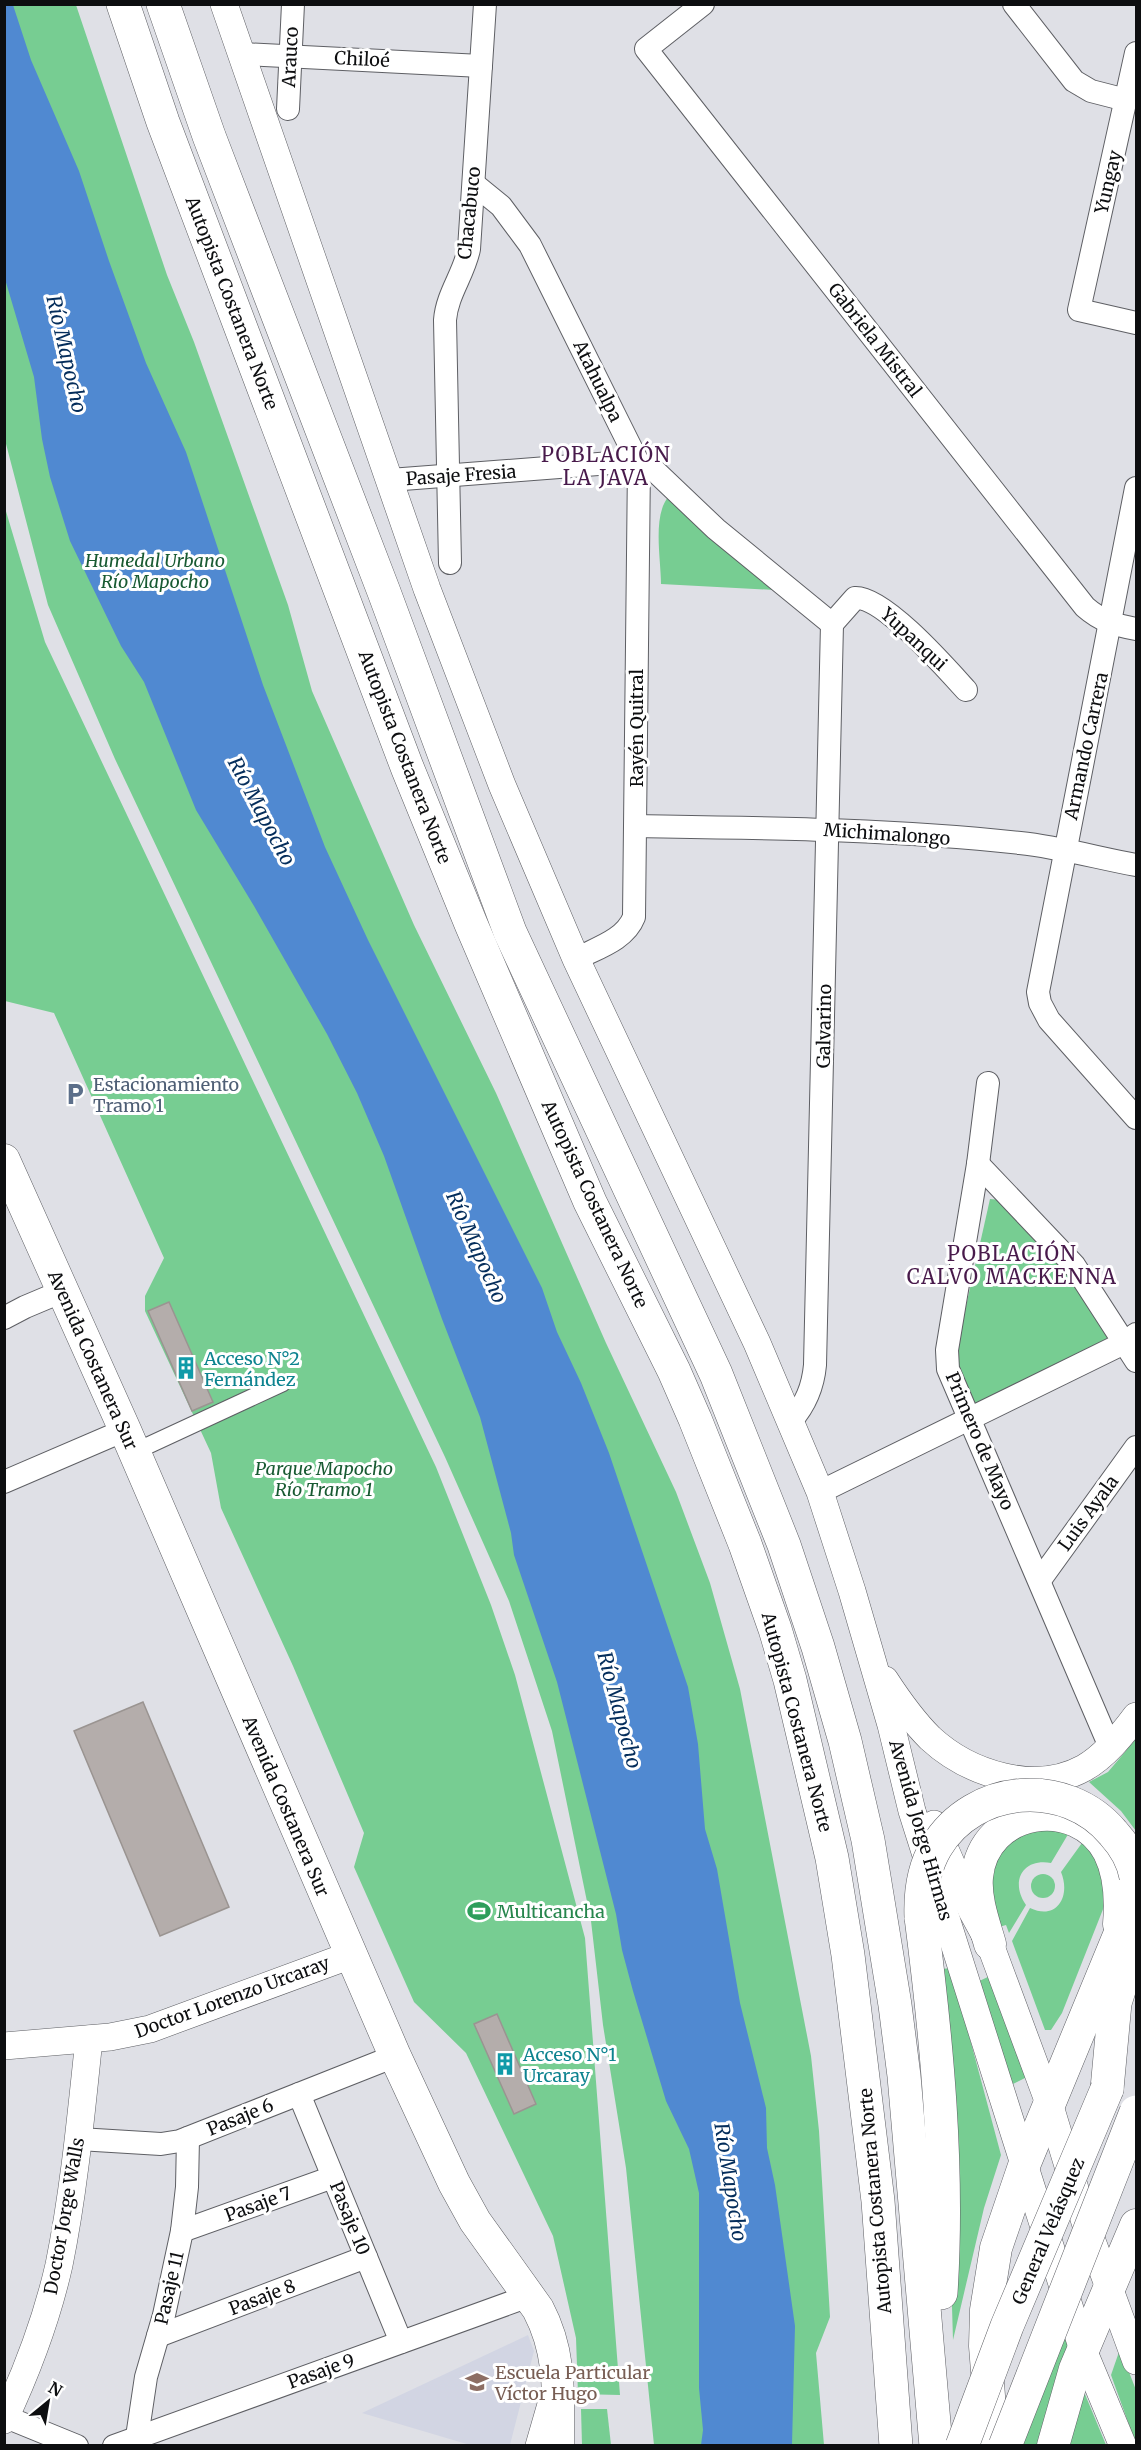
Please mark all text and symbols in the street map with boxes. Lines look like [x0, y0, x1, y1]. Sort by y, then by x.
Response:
street label: Arauco [277, 26, 303, 89]
street label: Chiloé [334, 46, 390, 72]
street label: Yungay [1089, 148, 1127, 217]
street label: Chacabuco [453, 165, 485, 261]
street label: Autopista Costanera Norte [180, 192, 283, 413]
street label: Gabriela Mistral [823, 278, 927, 402]
water label: Río Mapocho [41, 293, 93, 415]
street label: Atahualpa [568, 336, 628, 426]
district label: POBLACIÓN LA JAVA [541, 441, 671, 490]
street label: Pasaje Fresia [405, 460, 517, 490]
park label: Humedal Urbano Río Mapocho [84, 549, 225, 593]
street label: Yupanqui [875, 602, 952, 676]
street label: Autopista Costanera Norte [353, 646, 456, 867]
street label: Rayén Quitral [625, 668, 648, 787]
street label: Armando Carrera [1059, 670, 1113, 823]
water label: Río Mapocho [223, 752, 301, 870]
street label: Michimalongo [823, 818, 951, 850]
street label: Galvarino [812, 984, 836, 1068]
place label: Estacionamiento Tramo 1 [93, 1073, 239, 1117]
parking icon: Estacionamiento Tramo 1 [62, 1081, 88, 1107]
street label: Autopista Costanera Norte [536, 1096, 653, 1312]
water label: Río Mapocho [441, 1187, 513, 1307]
district label: POBLACIÓN CALVO MACKENNA [907, 1240, 1117, 1289]
street label: Avenida Costanera Sur [43, 1266, 143, 1453]
place label: Acceso N°2 Fernández [203, 1347, 300, 1391]
building icon: Acceso N°2 Fernández [173, 1355, 199, 1381]
street label: Primero de Mayo [941, 1369, 1019, 1513]
park label: Parque Mapocho Río Tramo 1 [255, 1457, 393, 1501]
street label: Luis Ayala [1053, 1470, 1123, 1555]
street label: Autopista Costanera Norte [756, 1609, 837, 1834]
water label: Río Mapocho [592, 1649, 648, 1771]
street label: Avenida Costanera Sur [237, 1711, 335, 1900]
street label: Avenida Jorge Hirmas [884, 1736, 958, 1923]
sports icon: Multicancha [466, 1898, 492, 1924]
place label: Multicancha [497, 1900, 605, 1923]
street label: Doctor Lorenzo Urcaray [131, 1951, 333, 2043]
place label: Acceso N°1 Urcaray [522, 2043, 616, 2087]
building icon: Acceso N°1 Urcaray [492, 2051, 518, 2077]
street label: Autopista Costanera Norte [854, 2087, 896, 2316]
street label: Pasaje 6 [203, 2093, 277, 2141]
water label: Río Mapocho [709, 2121, 753, 2243]
street label: Doctor Jorge Walls [39, 2135, 89, 2296]
street label: General Velásquez [1007, 2154, 1089, 2308]
street label: Pasaje 10 [325, 2178, 375, 2258]
street label: Pasaje 7 [222, 2181, 294, 2227]
street label: Pasaje 11 [149, 2249, 189, 2327]
street label: Pasaje 8 [225, 2274, 299, 2320]
street label: Pasaje 9 [284, 2348, 358, 2394]
place label: Escuela Particular Víctor Hugo [494, 2361, 650, 2405]
school or university icon: Escuela Particular Víctor Hugo [464, 2369, 490, 2395]
north arrow [18, 2372, 78, 2432]
text: N [45, 2377, 66, 2401]

